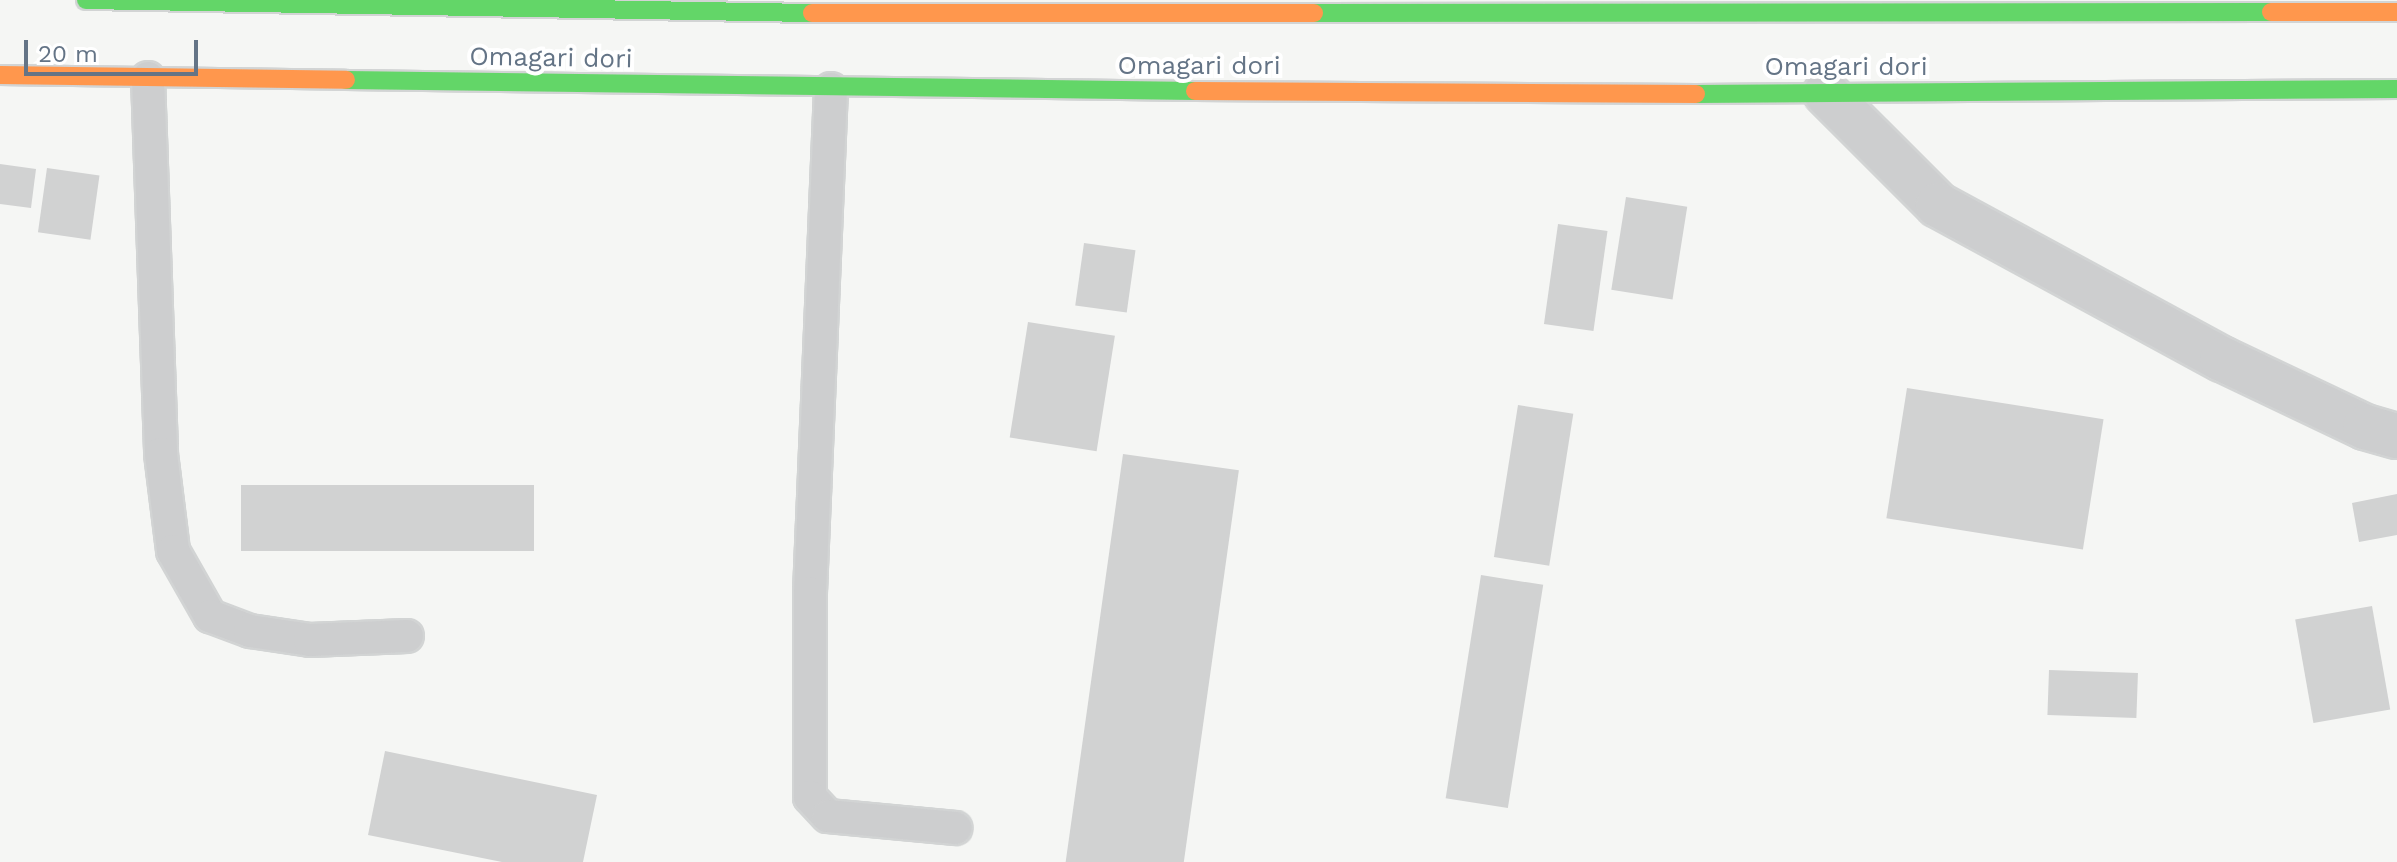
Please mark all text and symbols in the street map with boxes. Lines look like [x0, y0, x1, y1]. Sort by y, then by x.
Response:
scale bar [28, 24, 202, 74]
text: 20 m [38, 40, 98, 68]
street label: Omagari dori [469, 41, 633, 75]
street label: Omagari dori [1117, 50, 1281, 82]
street label: Omagari dori [1764, 51, 1928, 83]

